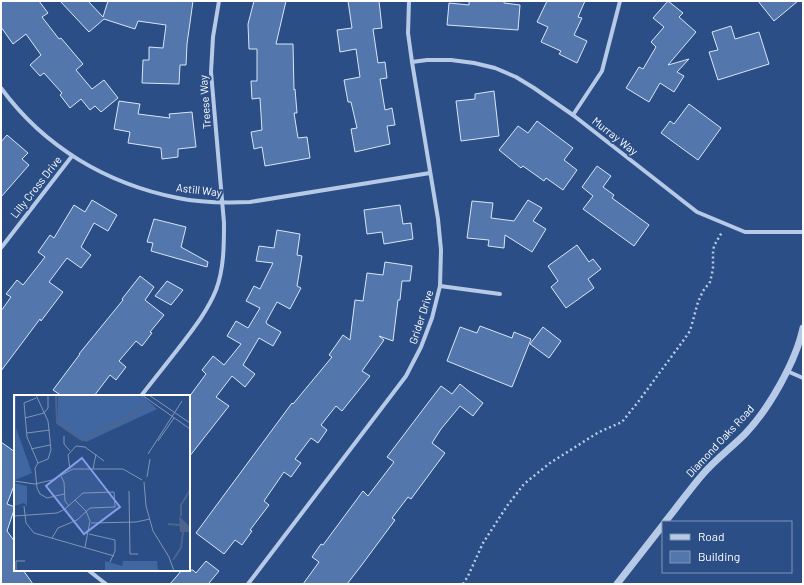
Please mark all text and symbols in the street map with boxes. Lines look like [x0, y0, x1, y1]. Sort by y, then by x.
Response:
street label: Treese Way [196, 74, 213, 130]
street label: Murray Way [590, 114, 641, 157]
street label: Lilly Cross Drive [7, 153, 64, 220]
street label: Astill Way [176, 180, 223, 199]
street label: Grider Drive [406, 288, 435, 346]
inset map [14, 395, 190, 571]
street label: Diamond Oaks Road [683, 402, 756, 479]
legend [662, 521, 792, 573]
text: Road [698, 529, 725, 543]
text: Building [698, 549, 740, 563]

